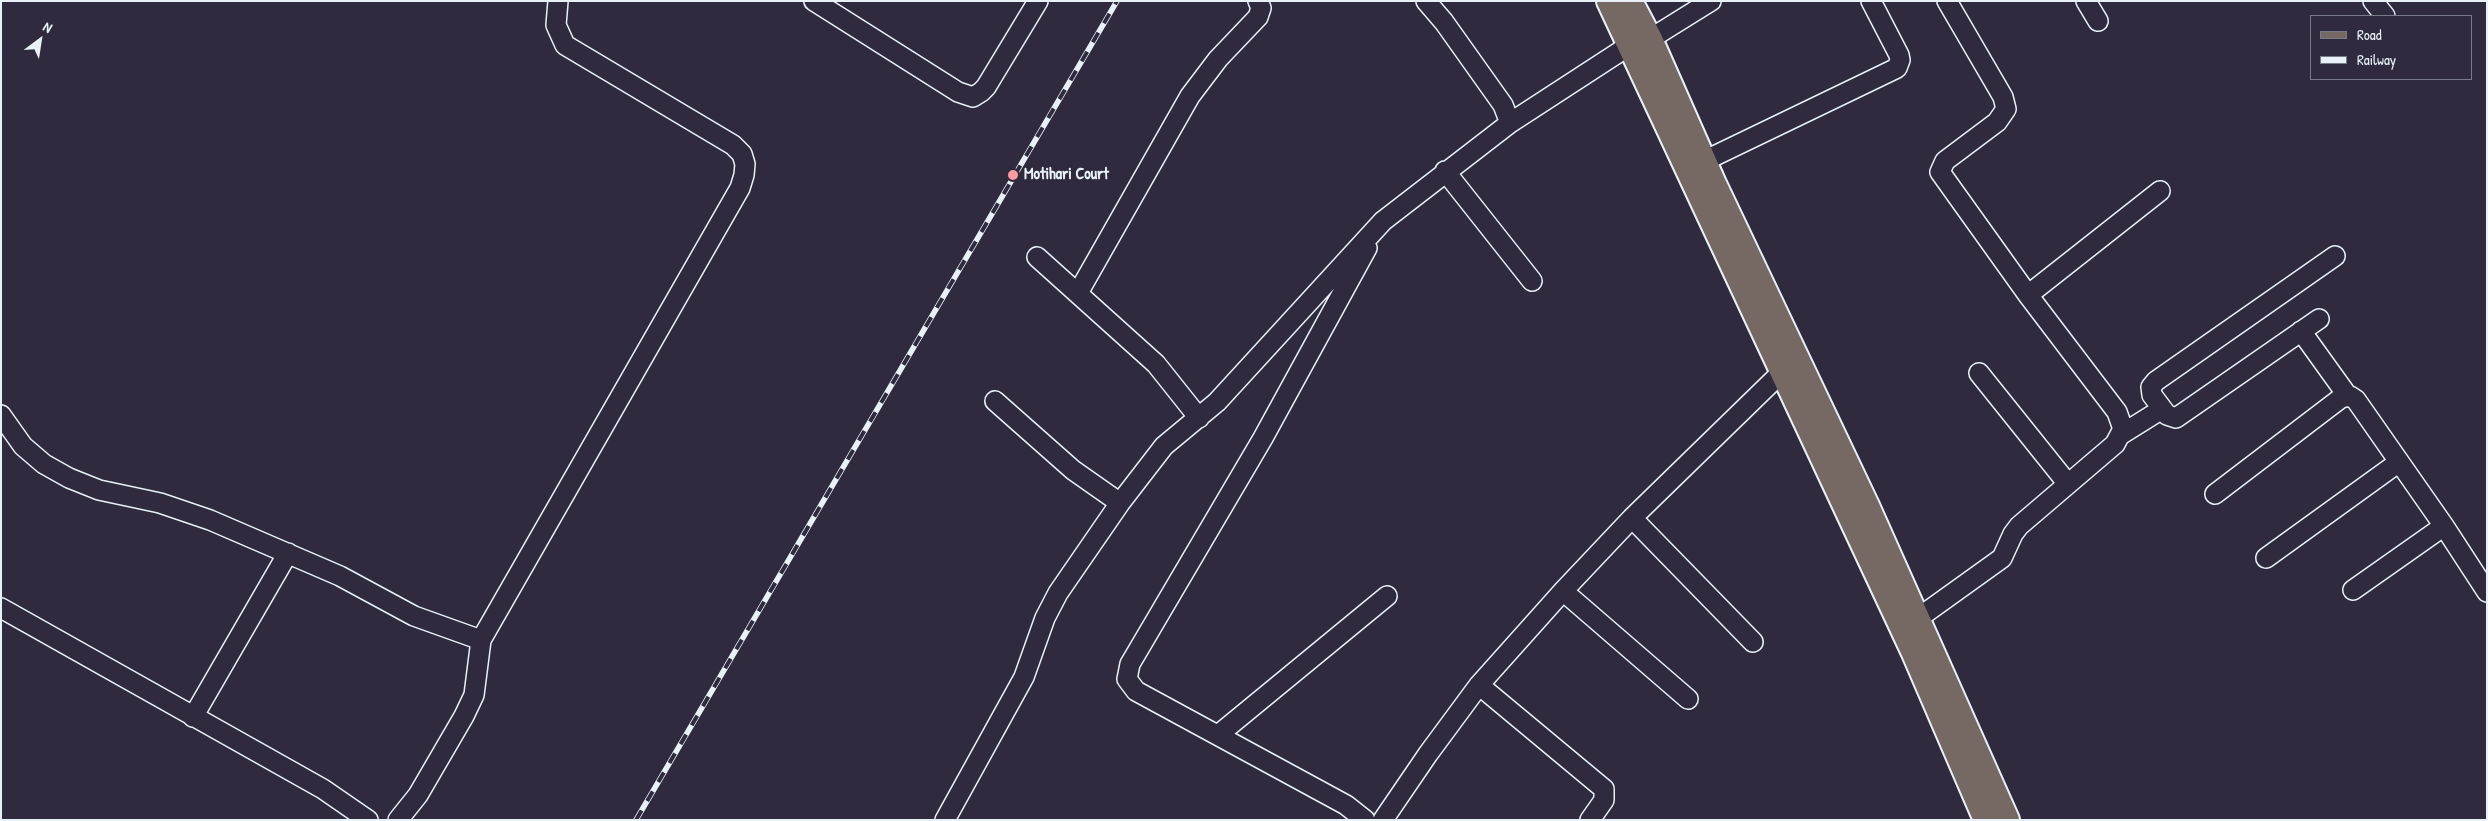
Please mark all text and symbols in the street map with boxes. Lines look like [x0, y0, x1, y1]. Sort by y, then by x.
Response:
north arrow [15, 15, 65, 65]
legend [2310, 15, 2473, 80]
text: N [40, 17, 56, 37]
text: Road [2357, 24, 2382, 45]
text: Railway [2357, 49, 2396, 70]
place label: Motihari Court [1024, 165, 1109, 185]
marker: Motihari Court [1006, 168, 1020, 182]

